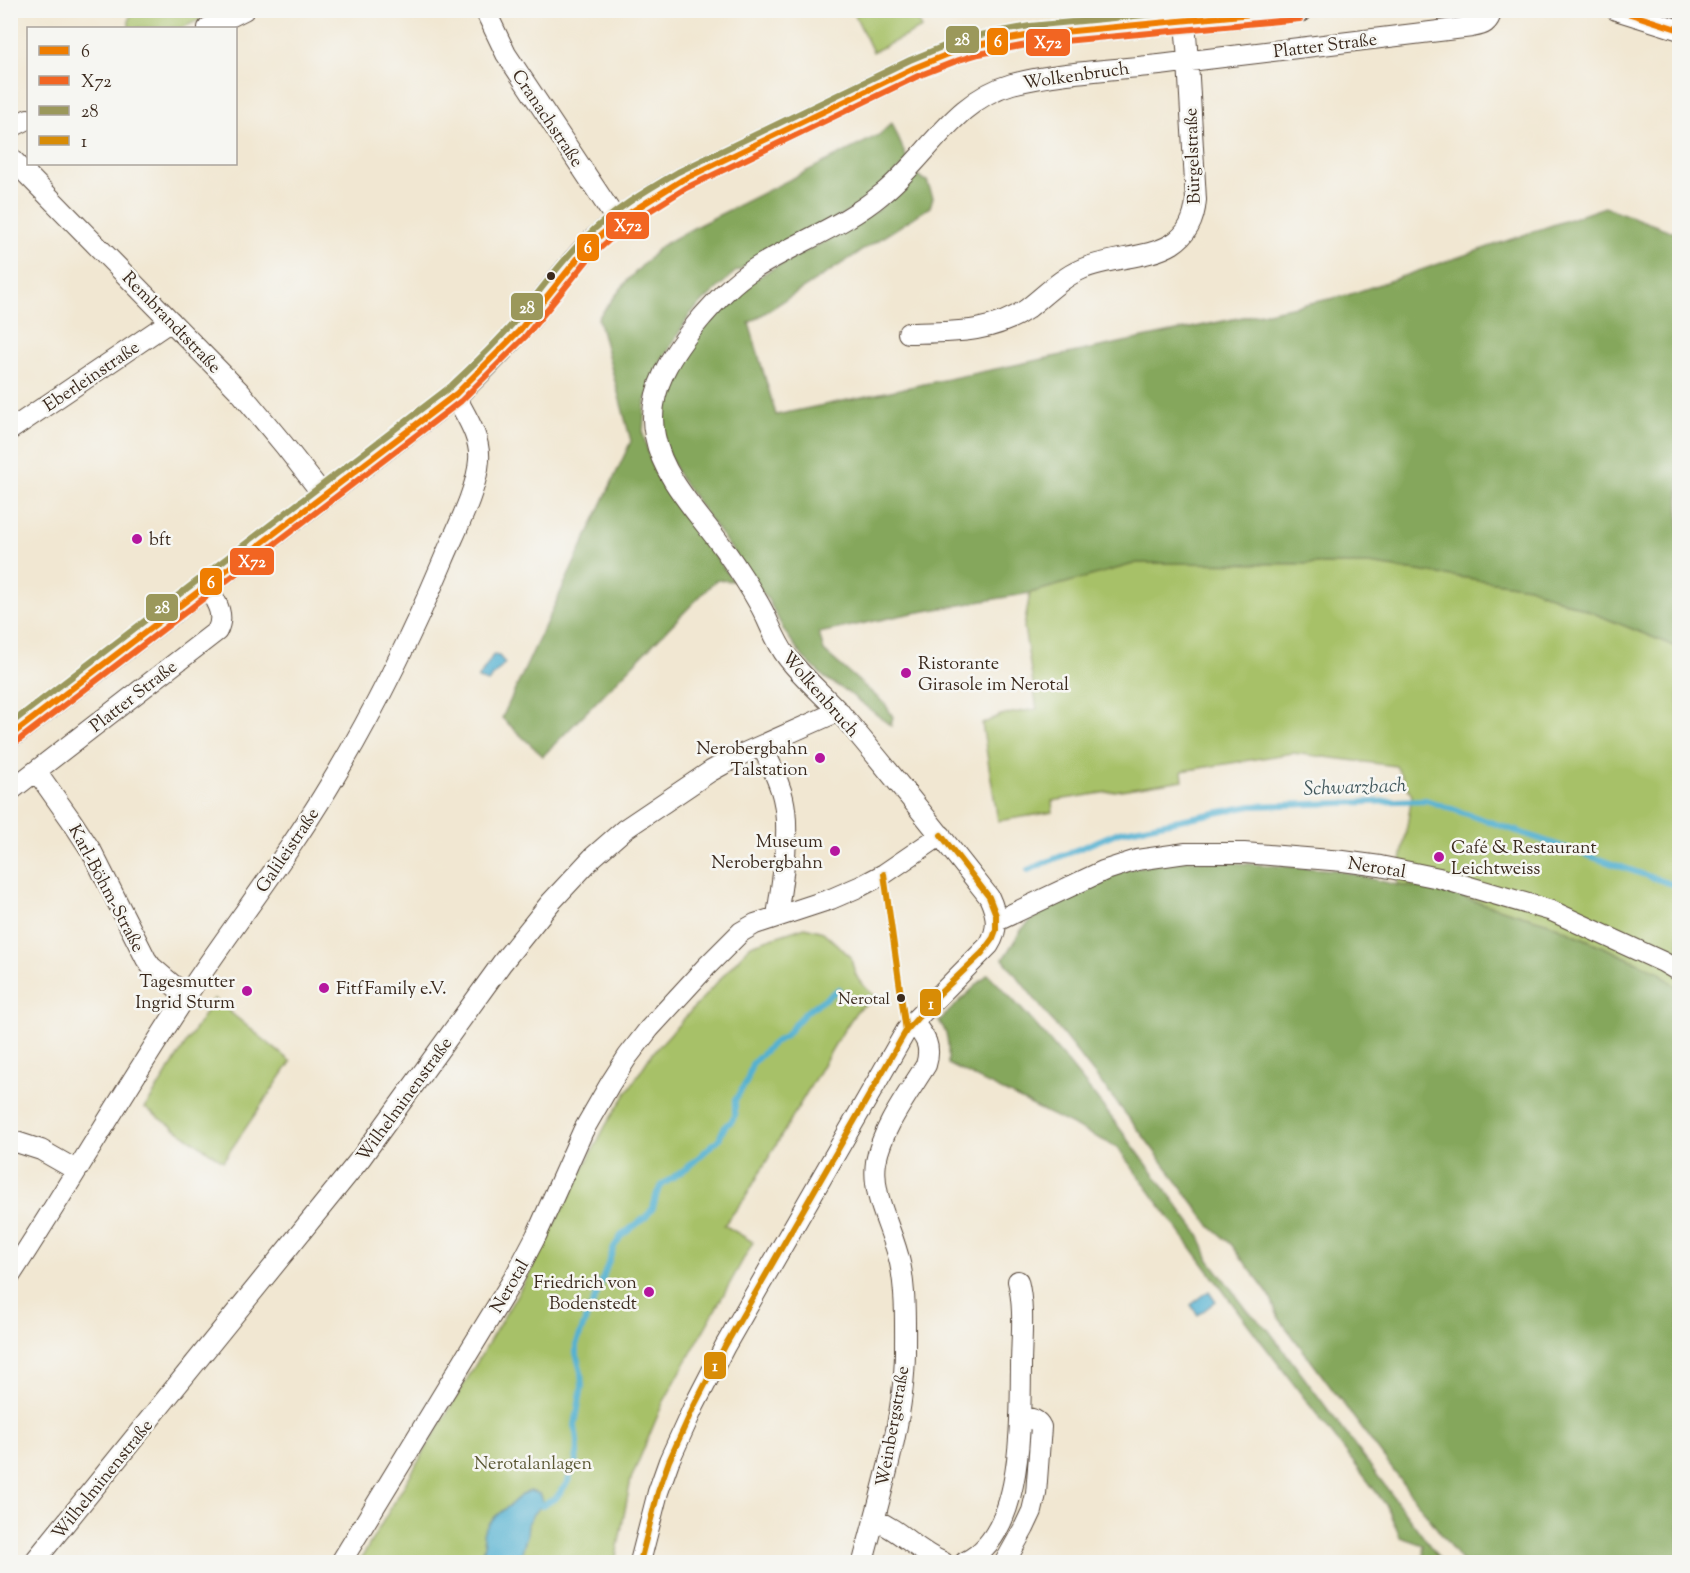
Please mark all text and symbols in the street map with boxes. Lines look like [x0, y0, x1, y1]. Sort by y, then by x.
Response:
line badge: 28 [945, 25, 980, 54]
legend [27, 27, 237, 165]
line badge: 6 [986, 27, 1009, 56]
line badge: X72 [1025, 28, 1071, 57]
street label: Platter Straße [1272, 28, 1379, 66]
text: 28 [954, 30, 970, 53]
text: 6 [994, 32, 1002, 55]
text: X72 [1034, 33, 1062, 56]
text: 6 [81, 40, 90, 66]
street label: Wolkenbruch [1021, 57, 1132, 97]
street label: Cranachstraße [504, 65, 589, 173]
text: X72 [81, 70, 112, 96]
text: 28 [81, 100, 98, 126]
street label: Bürgelstraße [1179, 107, 1209, 205]
text: 1 [81, 130, 87, 156]
line badge: X72 [605, 211, 650, 240]
text: X72 [614, 216, 642, 239]
line badge: 6 [576, 233, 600, 262]
text: 6 [584, 238, 592, 261]
street label: Rembrandtstraße [115, 266, 226, 380]
unlabelled marker [545, 270, 557, 282]
line badge: 28 [510, 292, 544, 321]
text: 28 [519, 298, 535, 321]
street label: Eberleinstraße [39, 336, 145, 420]
place label: bft [149, 528, 171, 554]
marker: bft [130, 532, 144, 546]
line badge: X72 [229, 547, 275, 576]
text: X72 [238, 552, 266, 575]
line badge: 6 [199, 567, 223, 596]
text: 6 [207, 573, 215, 596]
line badge: 28 [145, 593, 179, 622]
text: 28 [154, 598, 170, 621]
street label: Wolkenbruch [775, 646, 865, 745]
place label: Ristorante Girasole im Nerotal [918, 652, 1069, 699]
street label: Platter Straße [85, 655, 183, 740]
marker: Ristorante Girasole im Nerotal [899, 666, 913, 680]
place label: Nerobergbahn Talstation [696, 737, 808, 784]
marker: Nerobergbahn Talstation [813, 751, 827, 765]
water label: Schwarzbach [1303, 772, 1407, 805]
street label: Galileistraße [251, 803, 327, 899]
street label: Karl-Böhm-Straße [61, 821, 150, 957]
place label: Museum Nerobergbahn [711, 830, 823, 877]
place label: Café & Restaurant Leichtweiss [1451, 836, 1597, 883]
marker: Museum Nerobergbahn [828, 844, 842, 858]
marker: Café & Restaurant Leichtweiss [1432, 850, 1446, 864]
street label: Nerotal [1346, 852, 1408, 886]
place label: Tagesmutter Ingrid Sturm [135, 970, 235, 1017]
place label: FitfFamily e.V. [336, 977, 447, 1003]
marker: FitfFamily e.V. [317, 981, 331, 995]
marker: Tagesmutter Ingrid Sturm [240, 984, 254, 998]
line badge: 1 [919, 988, 942, 1017]
place label: Nerotal [838, 989, 891, 1012]
marker: Nerotal [895, 992, 907, 1004]
text: 1 [928, 994, 934, 1017]
street label: Wilhelminenstraße [351, 1032, 460, 1168]
street label: Nerotal [485, 1255, 537, 1319]
place label: Friedrich von Bodenstedt [534, 1271, 637, 1318]
marker: Friedrich von Bodenstedt [642, 1285, 656, 1299]
line badge: 1 [703, 1351, 727, 1380]
text: 1 [712, 1356, 718, 1379]
street label: Weinbergstraße [871, 1364, 917, 1489]
street label: Wilhelminenstraße [47, 1414, 160, 1546]
park label: Nerotalanlagen [474, 1452, 592, 1478]

